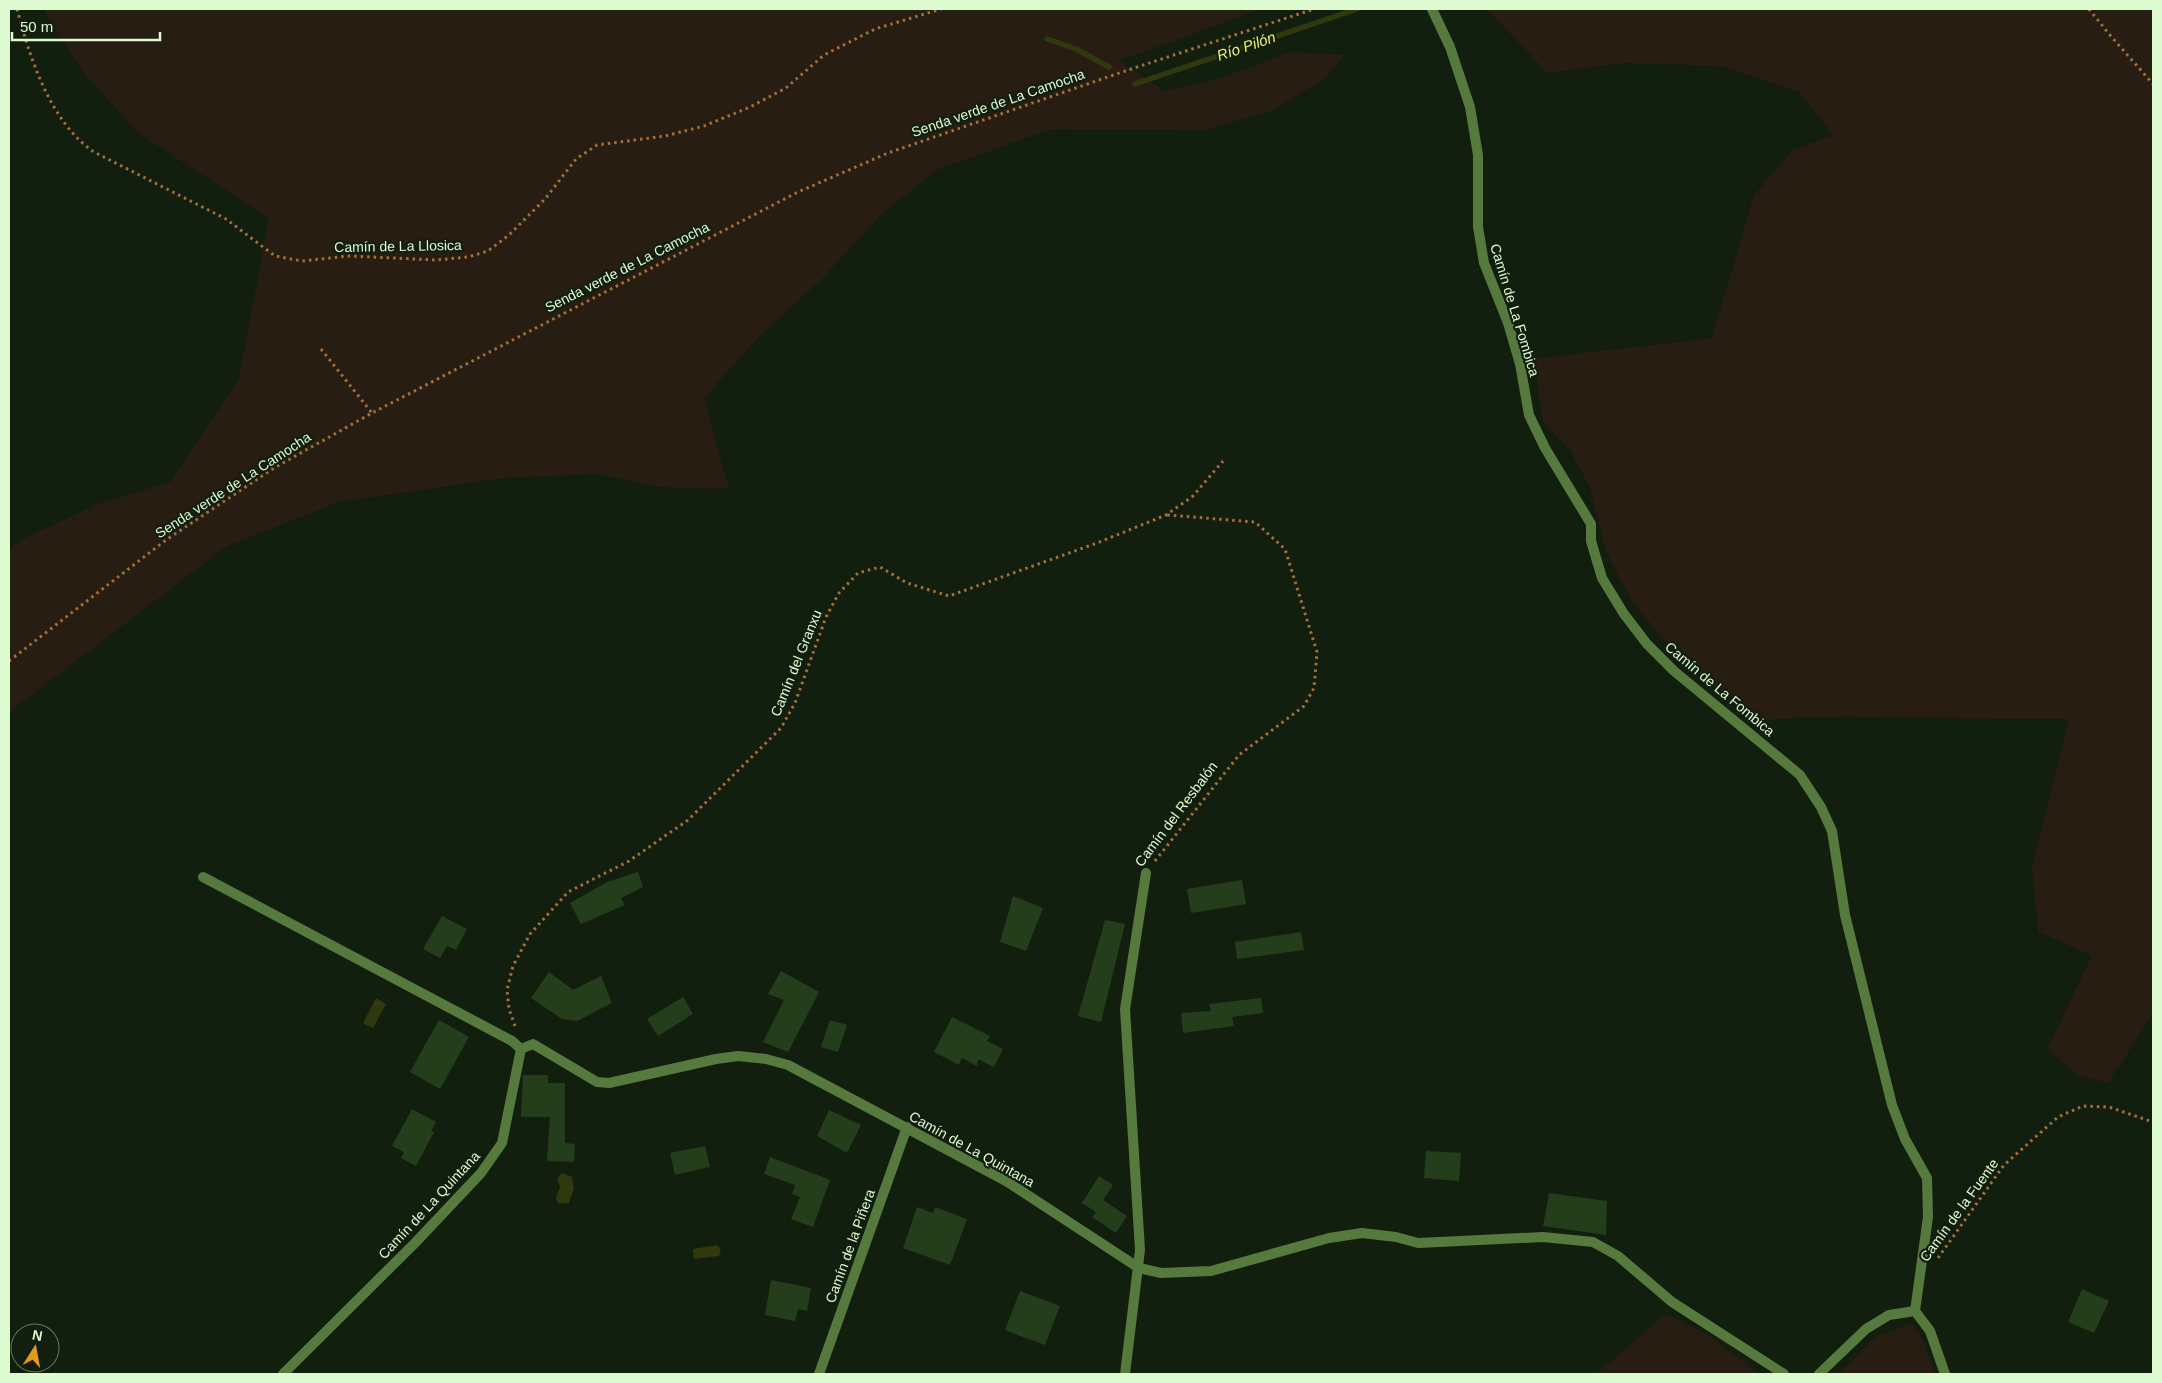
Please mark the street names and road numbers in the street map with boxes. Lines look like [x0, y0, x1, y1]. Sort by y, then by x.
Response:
street label: Senda verde de La Camocha [909, 66, 1087, 140]
street label: Senda verde de La Camocha [542, 218, 712, 315]
street label: Camín de La Llosica [334, 237, 462, 255]
street label: Camín de La Fombica [1487, 242, 1543, 378]
street label: Senda verde de La Camocha [152, 429, 314, 541]
street label: Camín del Granxu [767, 607, 825, 719]
street label: Camín de La Fombica [1662, 639, 1778, 740]
street label: Camín del Resbalón [1131, 759, 1221, 869]
street label: Camín de La Quintana [907, 1108, 1038, 1190]
street label: Camín de La Quintana [375, 1148, 483, 1262]
street label: Camín de la Fuente [1916, 1155, 2002, 1264]
street label: Camín de la Piñera [822, 1187, 878, 1305]

